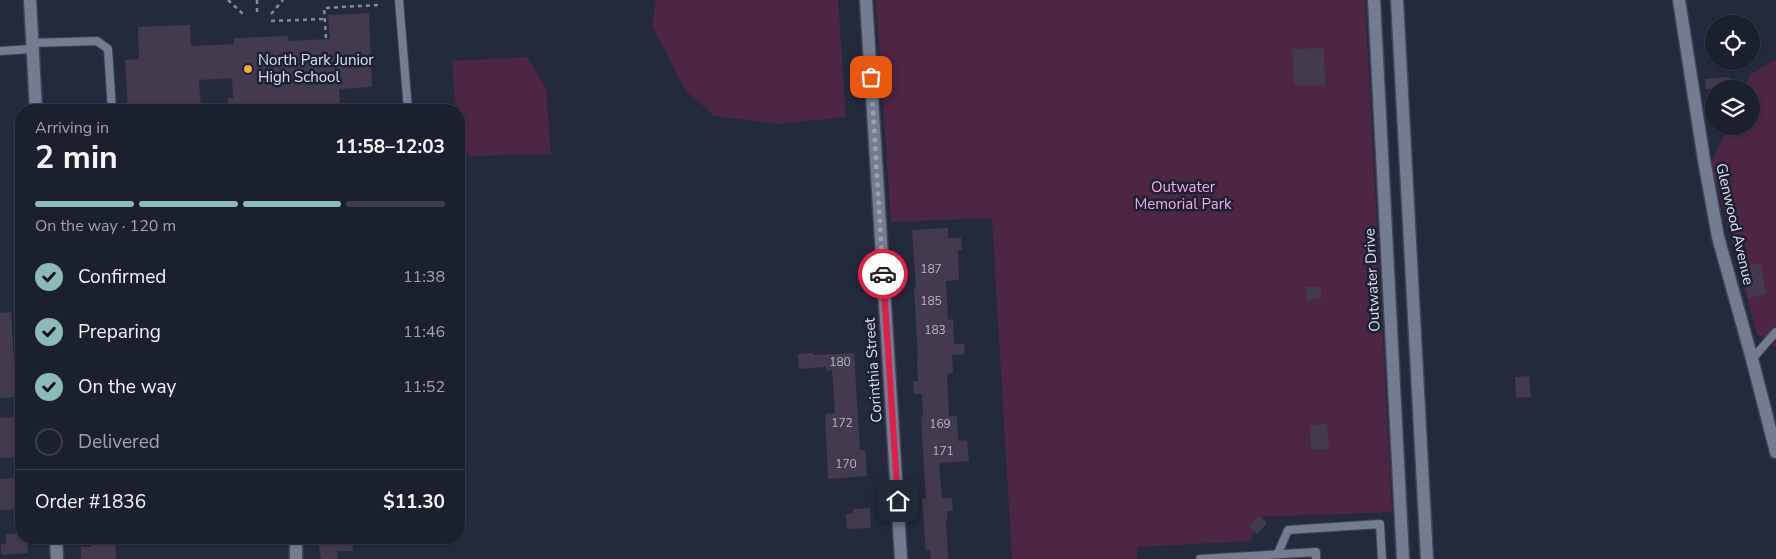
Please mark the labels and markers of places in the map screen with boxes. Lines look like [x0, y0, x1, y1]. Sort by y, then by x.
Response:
place label: North Park Junior High School [258, 50, 374, 87]
pin [850, 56, 892, 98]
marker: North Park Junior High School [242, 63, 254, 75]
pin [877, 480, 919, 522]

